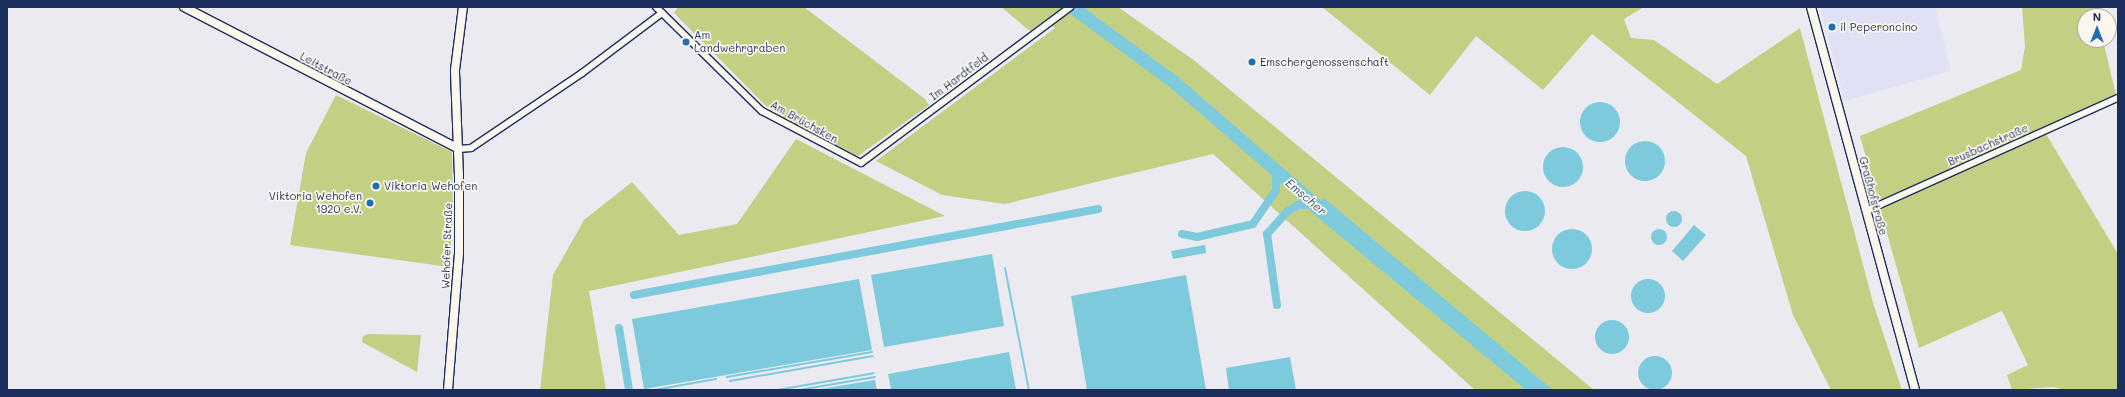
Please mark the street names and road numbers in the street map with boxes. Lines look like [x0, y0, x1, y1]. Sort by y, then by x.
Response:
street label: Leitstraße [298, 50, 354, 88]
street label: Im Hardtfeld [927, 51, 991, 103]
street label: Am Brüchsken [768, 98, 840, 146]
street label: Brusbachstraße [1946, 121, 2030, 169]
street label: Graßhofstraße [1856, 155, 1890, 237]
street label: Wehofer Straße [439, 203, 455, 289]

